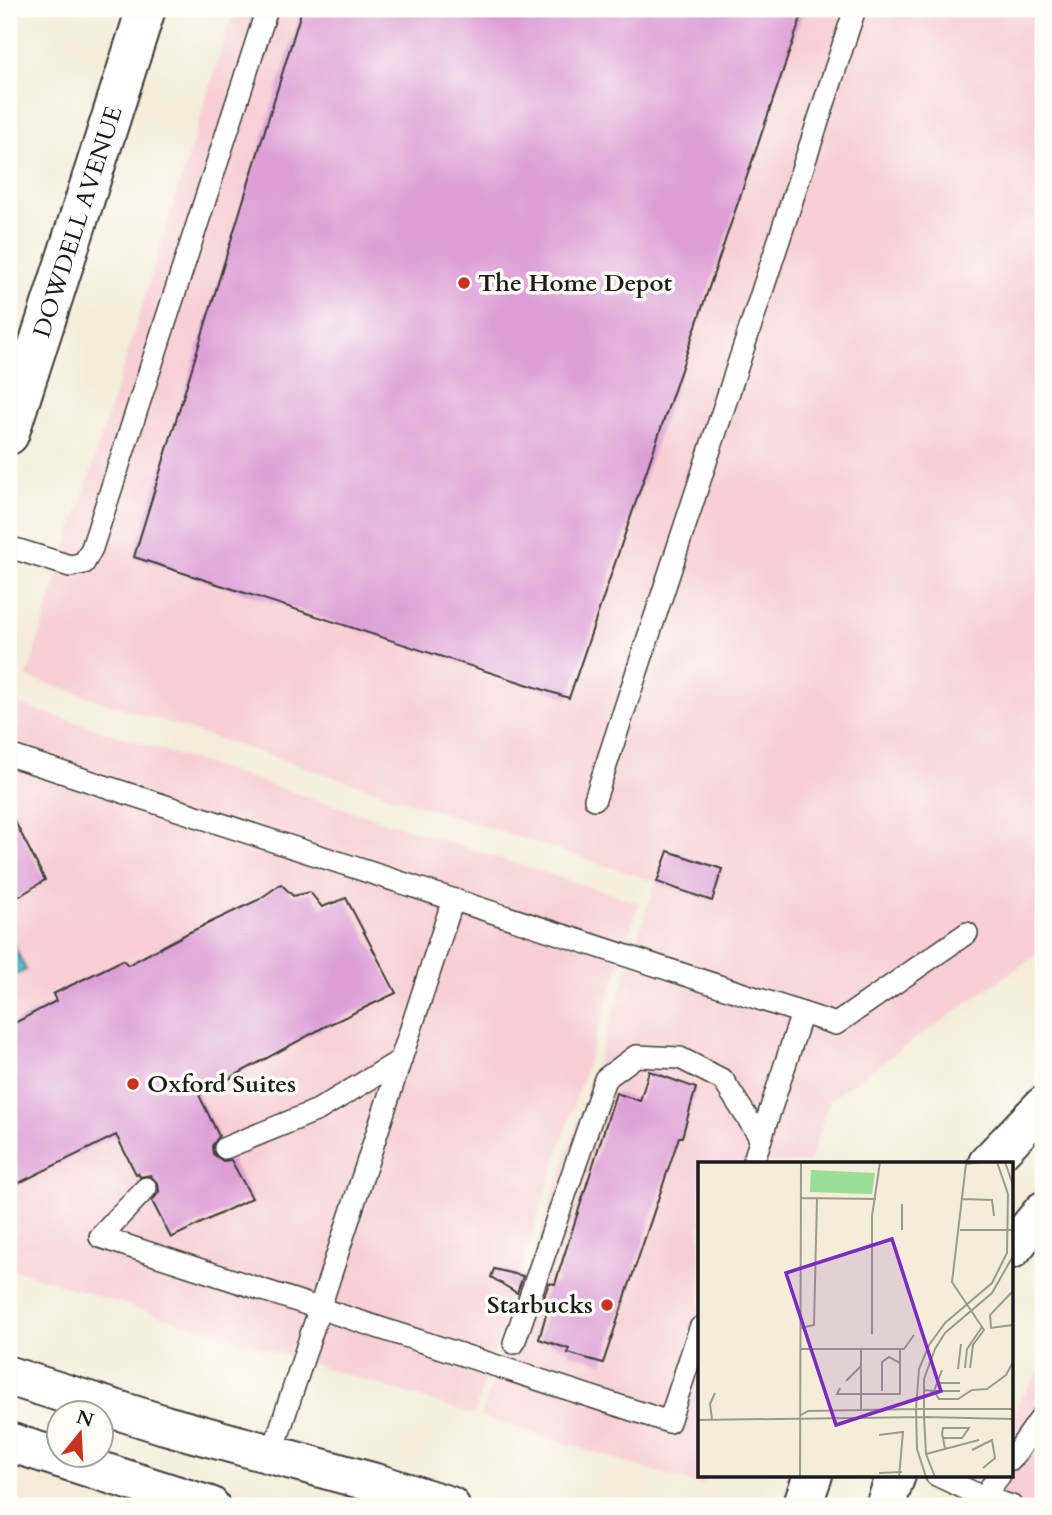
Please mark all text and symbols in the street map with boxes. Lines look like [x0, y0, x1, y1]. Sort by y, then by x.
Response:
street label: DOWDELL AVENUE [25, 102, 131, 342]
place label: The Home Depot [478, 267, 673, 300]
marker: The Home Depot [456, 275, 472, 291]
place label: Oxford Suites [147, 1068, 296, 1101]
marker: Oxford Suites [125, 1076, 141, 1092]
inset map [698, 1162, 1014, 1476]
place label: Starbucks [487, 1289, 593, 1322]
marker: Starbucks [599, 1297, 615, 1313]
north arrow [46, 1400, 116, 1470]
text: N [73, 1404, 97, 1434]

